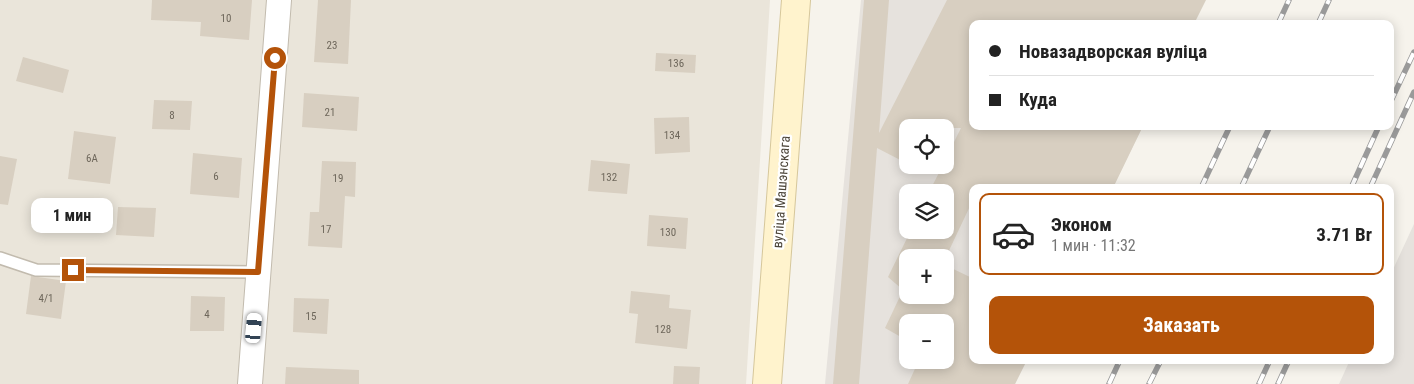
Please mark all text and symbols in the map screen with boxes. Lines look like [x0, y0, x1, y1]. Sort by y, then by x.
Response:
house number: 10 [221, 12, 231, 25]
house number: 23 [327, 39, 337, 52]
text: Новазадворская вуліца [1019, 40, 1207, 63]
route start [264, 47, 286, 69]
house number: 136 [668, 57, 684, 70]
text: Куда [1019, 88, 1057, 111]
house number: 21 [325, 106, 335, 119]
house number: 8 [169, 109, 175, 122]
map controls [899, 119, 954, 369]
button: locate [899, 119, 954, 174]
house number: 134 [664, 129, 681, 142]
street label: вуліца Машэнскага [769, 135, 793, 249]
house number: 6А [86, 152, 99, 165]
house number: 6 [213, 170, 219, 183]
house number: 132 [601, 171, 617, 184]
house number: 19 [333, 172, 343, 185]
button: layers [899, 184, 954, 239]
callout: 1 мин [32, 198, 114, 232]
text: 1 мин [53, 206, 91, 225]
icon: car [991, 212, 1036, 257]
text: Эконом [1051, 213, 1112, 236]
house number: 17 [321, 223, 331, 236]
text: 3.71 Br [1316, 223, 1372, 246]
house number: 130 [660, 226, 676, 239]
text: 1 мин · 11:32 [1051, 236, 1136, 255]
button: + [899, 249, 954, 304]
route end [62, 259, 84, 281]
house number: 4/1 [39, 292, 53, 305]
button: Заказать [989, 296, 1374, 354]
house number: 4 [204, 308, 210, 321]
house number: 15 [306, 310, 316, 323]
car [245, 312, 262, 344]
button: − [899, 314, 954, 369]
house number: 128 [655, 323, 671, 336]

